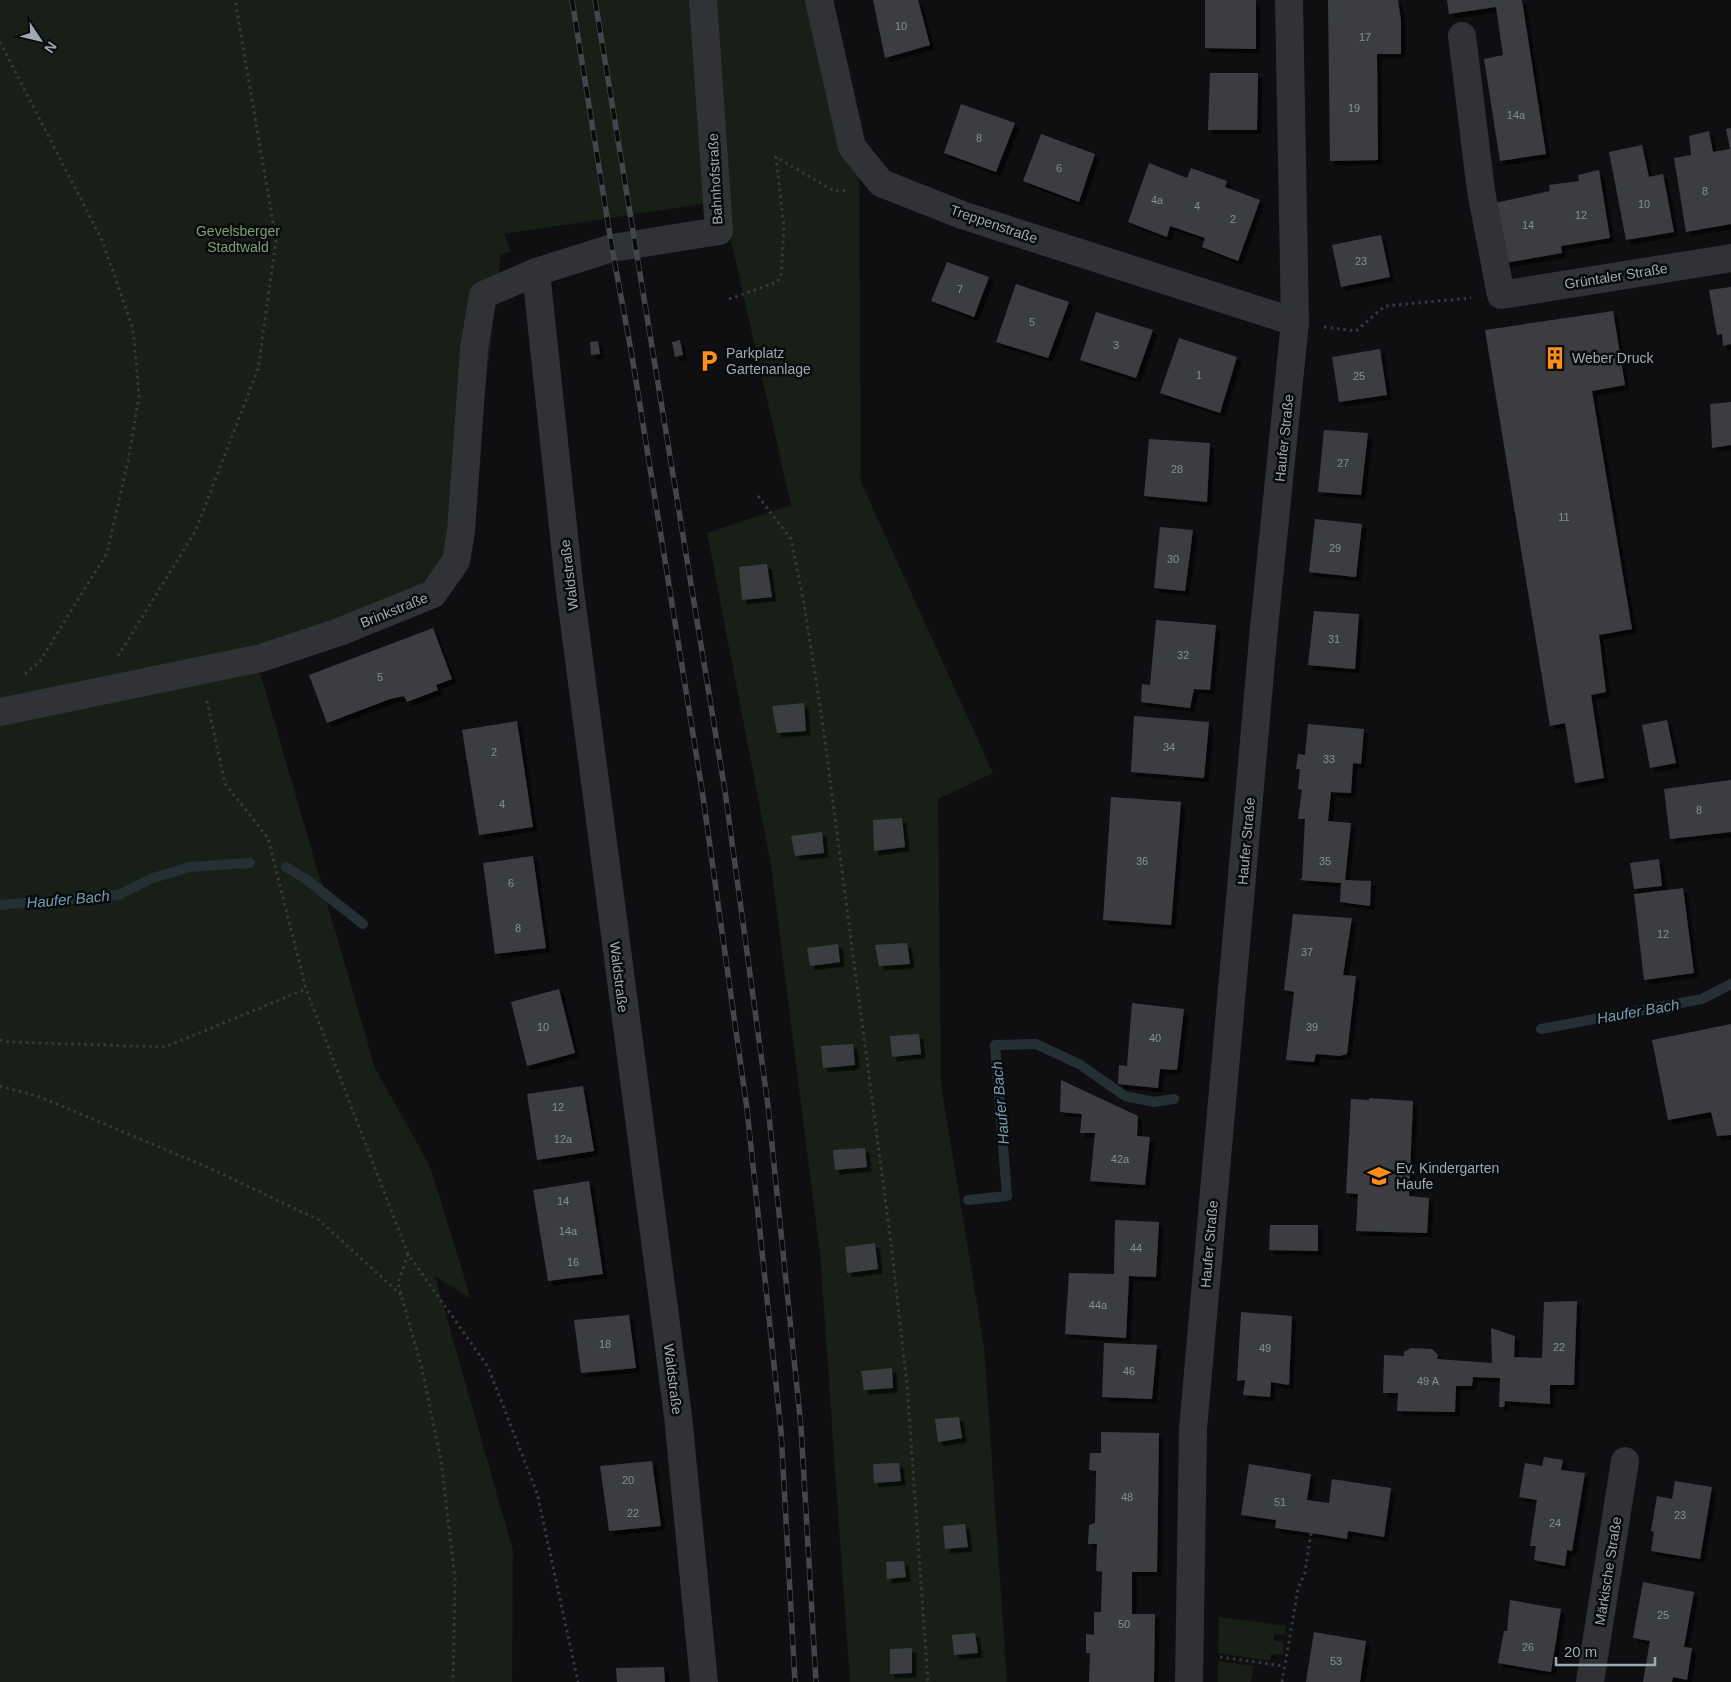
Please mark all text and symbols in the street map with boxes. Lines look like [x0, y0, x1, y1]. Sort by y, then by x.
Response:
north arrow [15, 15, 65, 65]
house number: 10 [895, 20, 907, 32]
house number: 17 [1359, 31, 1371, 43]
text: N [41, 39, 60, 56]
house number: 19 [1348, 102, 1360, 114]
house number: 14a [1507, 109, 1526, 121]
house number: 8 [976, 132, 982, 144]
street label: Bahnhofstraße [705, 133, 725, 225]
house number: 6 [1056, 162, 1062, 174]
house number: 8 [1702, 185, 1708, 197]
house number: 4a [1151, 194, 1164, 206]
house number: 10 [1638, 198, 1650, 210]
house number: 4 [1194, 200, 1200, 212]
street label: Treppenstraße [948, 202, 1040, 246]
house number: 12 [1575, 209, 1587, 221]
house number: 2 [1230, 213, 1236, 225]
house number: 14 [1522, 219, 1534, 231]
park label: Gevelsberger Stadtwald [196, 223, 280, 255]
house number: 23 [1355, 255, 1367, 267]
street label: Grüntaler Straße [1563, 260, 1669, 292]
house number: 7 [957, 283, 963, 295]
house number: 5 [1029, 316, 1035, 328]
house number: 3 [1113, 339, 1119, 351]
place label: Parkplatz Gartenanlage [726, 345, 811, 377]
building icon: Weber Druck [1542, 345, 1568, 371]
parking icon: Parkplatz Gartenanlage [696, 348, 722, 374]
place label: Weber Druck [1572, 350, 1654, 366]
house number: 1 [1196, 369, 1202, 381]
house number: 25 [1353, 370, 1365, 382]
street label: Haufer Straße [1271, 393, 1297, 483]
house number: 27 [1337, 457, 1349, 469]
house number: 28 [1171, 463, 1183, 475]
house number: 11 [1558, 511, 1570, 523]
street label: Waldstraße [557, 539, 581, 611]
house number: 29 [1329, 542, 1341, 554]
house number: 30 [1167, 553, 1179, 565]
street label: Brinkstraße [358, 589, 430, 631]
house number: 31 [1328, 633, 1340, 645]
house number: 32 [1177, 649, 1189, 661]
house number: 5 [377, 671, 383, 683]
house number: 34 [1163, 741, 1175, 753]
house number: 2 [491, 746, 497, 758]
house number: 33 [1323, 753, 1335, 765]
street label: Haufer Straße [1234, 796, 1258, 885]
house number: 4 [499, 798, 505, 810]
house number: 8 [1696, 804, 1702, 816]
house number: 36 [1136, 855, 1148, 867]
house number: 35 [1319, 855, 1331, 867]
house number: 6 [508, 877, 514, 889]
water label: Haufer Bach [26, 887, 110, 911]
house number: 8 [515, 922, 521, 934]
house number: 12 [1657, 928, 1669, 940]
street label: Waldstraße [607, 941, 631, 1013]
house number: 37 [1301, 946, 1313, 958]
water label: Haufer Bach [1595, 995, 1681, 1027]
house number: 10 [537, 1021, 549, 1033]
house number: 39 [1306, 1021, 1318, 1033]
house number: 40 [1149, 1032, 1161, 1044]
water label: Haufer Bach [988, 1061, 1012, 1145]
house number: 12 [552, 1101, 564, 1113]
house number: 12a [554, 1133, 573, 1145]
house number: 42a [1111, 1153, 1130, 1165]
place label: Ev. Kindergarten Haufe [1396, 1160, 1499, 1192]
school or university icon: Ev. Kindergarten Haufe [1366, 1163, 1392, 1189]
house number: 14 [557, 1195, 569, 1207]
street label: Haufer Straße [1197, 1199, 1221, 1288]
house number: 14a [559, 1225, 578, 1237]
house number: 44 [1130, 1242, 1142, 1254]
house number: 16 [567, 1256, 579, 1268]
house number: 44a [1089, 1299, 1108, 1311]
house number: 18 [599, 1338, 611, 1350]
house number: 22 [1553, 1341, 1565, 1353]
house number: 49 [1259, 1342, 1271, 1354]
street label: Waldstraße [661, 1343, 685, 1415]
house number: 46 [1123, 1365, 1135, 1377]
house number: 49 A [1417, 1375, 1440, 1387]
house number: 20 [622, 1474, 634, 1486]
house number: 48 [1121, 1491, 1133, 1503]
house number: 51 [1274, 1496, 1286, 1508]
house number: 22 [627, 1507, 639, 1519]
house number: 23 [1674, 1509, 1686, 1521]
street label: Märkische Straße [1592, 1515, 1625, 1626]
house number: 24 [1549, 1517, 1561, 1529]
house number: 25 [1657, 1609, 1669, 1621]
house number: 50 [1118, 1618, 1130, 1630]
scale bar [1556, 1634, 1655, 1666]
house number: 26 [1522, 1641, 1534, 1653]
text: 20 m [1564, 1643, 1597, 1660]
house number: 53 [1330, 1655, 1342, 1667]

